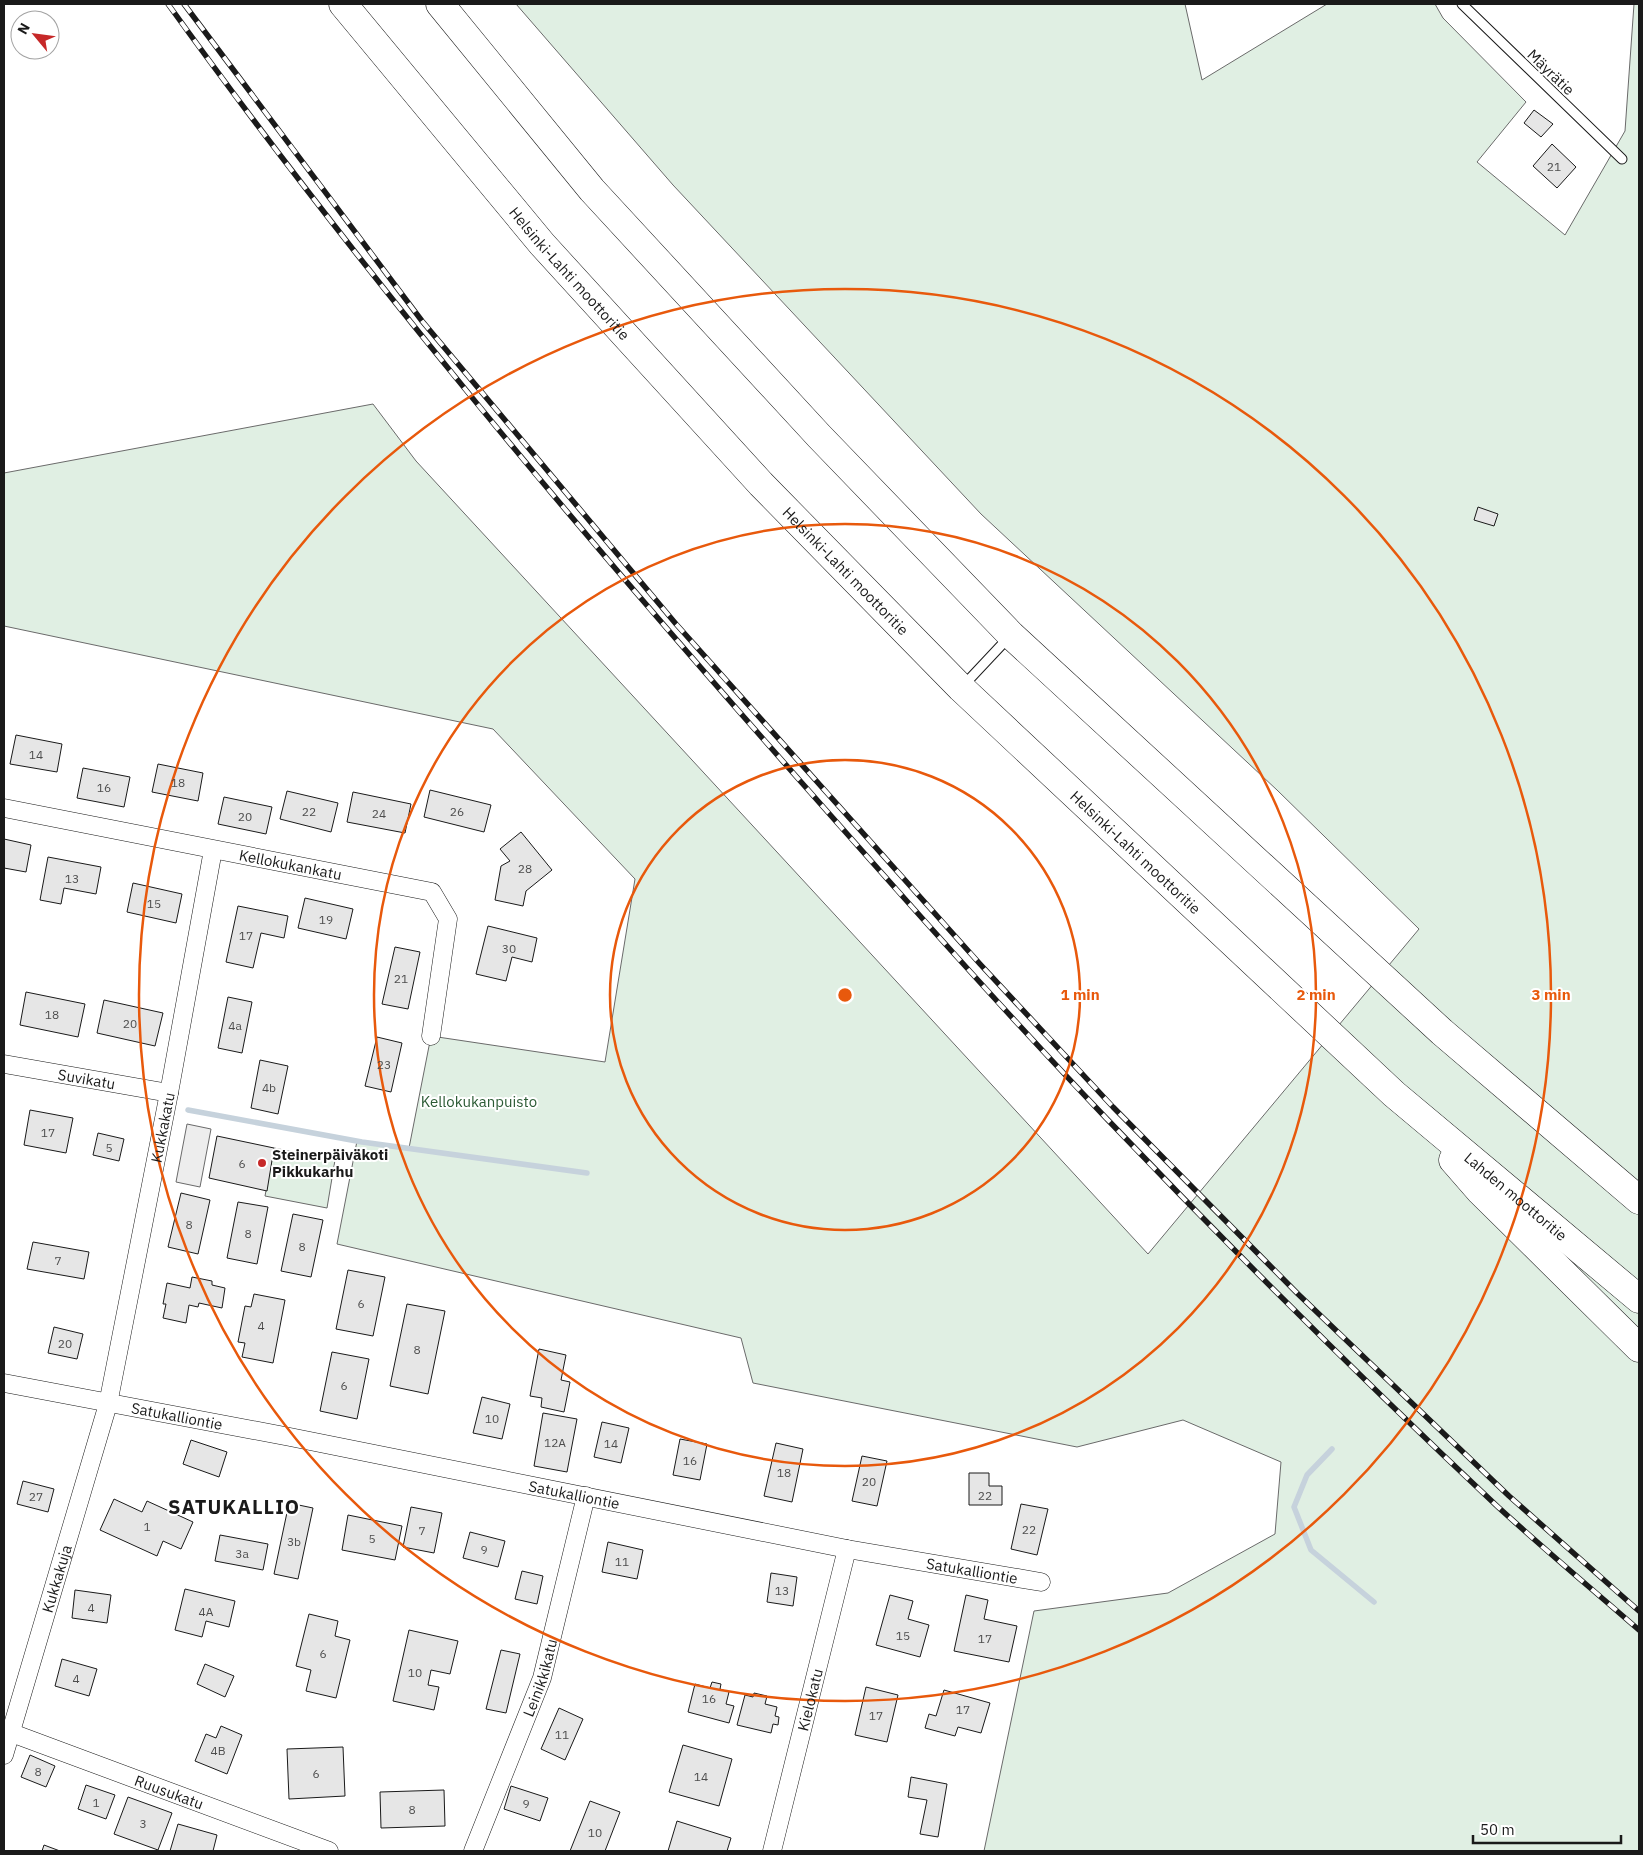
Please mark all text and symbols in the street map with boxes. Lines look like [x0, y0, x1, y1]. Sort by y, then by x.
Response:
north arrow [10, 10, 60, 60]
text: N [13, 20, 34, 37]
street label: Mäyrätie [1523, 45, 1579, 99]
house number: 21 [1547, 159, 1561, 174]
street label: Helsinki-Lahti moottoritie [505, 203, 634, 344]
street label: Helsinki-Lahti moottoritie [779, 503, 913, 639]
house number: 14 [29, 747, 43, 762]
house number: 18 [171, 775, 185, 790]
house number: 16 [97, 780, 111, 795]
street label: Helsinki-Lahti moottoritie [1067, 786, 1205, 918]
house number: 22 [302, 804, 316, 819]
house number: 26 [450, 804, 464, 819]
house number: 24 [372, 806, 386, 821]
house number: 20 [238, 809, 252, 824]
street label: Kellokukankatu [238, 845, 344, 884]
house number: 28 [518, 861, 532, 876]
house number: 13 [65, 871, 79, 886]
house number: 15 [147, 896, 161, 911]
house number: 19 [319, 912, 333, 927]
house number: 17 [239, 928, 253, 943]
house number: 30 [502, 941, 516, 956]
house number: 21 [394, 971, 408, 986]
text: 1 min [1060, 985, 1100, 1004]
text: 2 min [1296, 985, 1336, 1004]
text: 3 min [1531, 985, 1571, 1004]
centre of rings [836, 986, 854, 1004]
house number: 18 [45, 1007, 59, 1022]
house number: 20 [123, 1016, 137, 1031]
house number: 4a [228, 1018, 242, 1033]
house number: 23 [377, 1057, 391, 1072]
street label: Suvikatu [56, 1064, 117, 1093]
house number: 4b [262, 1080, 276, 1095]
street label: Kukkakatu [146, 1091, 178, 1164]
park label: Kellokukanpuisto [421, 1092, 537, 1111]
house number: 17 [41, 1125, 55, 1140]
house number: 5 [105, 1140, 113, 1155]
place label: Steinerpäiväkoti Pikkukarhu [272, 1145, 388, 1181]
street label: Lahden moottoritie [1461, 1148, 1571, 1245]
house number: 6 [238, 1156, 246, 1171]
marker: Steinerpäiväkoti Pikkukarhu [256, 1157, 268, 1169]
house number: 8 [185, 1217, 193, 1232]
house number: 8 [244, 1226, 252, 1241]
house number: 8 [298, 1239, 306, 1254]
house number: 7 [54, 1253, 62, 1268]
house number: 6 [357, 1296, 365, 1311]
house number: 4 [257, 1318, 265, 1333]
house number: 20 [58, 1336, 72, 1351]
house number: 8 [413, 1342, 421, 1357]
house number: 6 [340, 1378, 348, 1393]
street label: Satukalliontie [130, 1398, 224, 1434]
house number: 10 [485, 1411, 499, 1426]
house number: 12A [544, 1435, 566, 1450]
house number: 14 [604, 1436, 618, 1451]
house number: 16 [683, 1453, 697, 1468]
house number: 18 [777, 1465, 791, 1480]
house number: 20 [862, 1474, 876, 1489]
street label: Satukalliontie [527, 1476, 621, 1513]
house number: 22 [978, 1488, 992, 1503]
house number: 27 [29, 1489, 43, 1504]
district label: SATUKALLIO [168, 1493, 300, 1520]
house number: 1 [143, 1519, 151, 1534]
house number: 22 [1022, 1522, 1036, 1537]
house number: 7 [418, 1523, 426, 1538]
house number: 5 [368, 1531, 376, 1546]
house number: 3b [287, 1534, 301, 1549]
street label: Kukkakuja [37, 1542, 75, 1615]
house number: 9 [480, 1542, 488, 1557]
house number: 3a [235, 1546, 249, 1561]
street label: Satukalliontie [925, 1553, 1019, 1587]
house number: 11 [615, 1554, 629, 1569]
house number: 13 [775, 1583, 789, 1598]
house number: 4 [87, 1600, 95, 1615]
house number: 4A [199, 1604, 214, 1619]
house number: 15 [896, 1628, 910, 1643]
house number: 17 [978, 1631, 992, 1646]
street label: Leinikkikatu [518, 1637, 561, 1719]
house number: 6 [319, 1646, 327, 1661]
house number: 10 [408, 1665, 422, 1680]
street label: Kielokatu [793, 1666, 826, 1733]
house number: 4 [72, 1671, 80, 1686]
house number: 16 [702, 1691, 716, 1706]
house number: 17 [956, 1702, 970, 1717]
house number: 17 [869, 1708, 883, 1723]
house number: 11 [555, 1727, 569, 1742]
house number: 4B [210, 1743, 226, 1758]
house number: 8 [34, 1764, 42, 1779]
house number: 6 [312, 1766, 320, 1781]
house number: 14 [694, 1769, 708, 1784]
street label: Ruusukatu [132, 1770, 206, 1813]
house number: 1 [92, 1795, 100, 1810]
house number: 9 [522, 1796, 530, 1811]
house number: 8 [408, 1802, 416, 1817]
scale bar [1473, 1812, 1620, 1844]
house number: 3 [139, 1816, 147, 1831]
text: 50 m [1480, 1820, 1515, 1839]
house number: 10 [588, 1825, 602, 1840]

